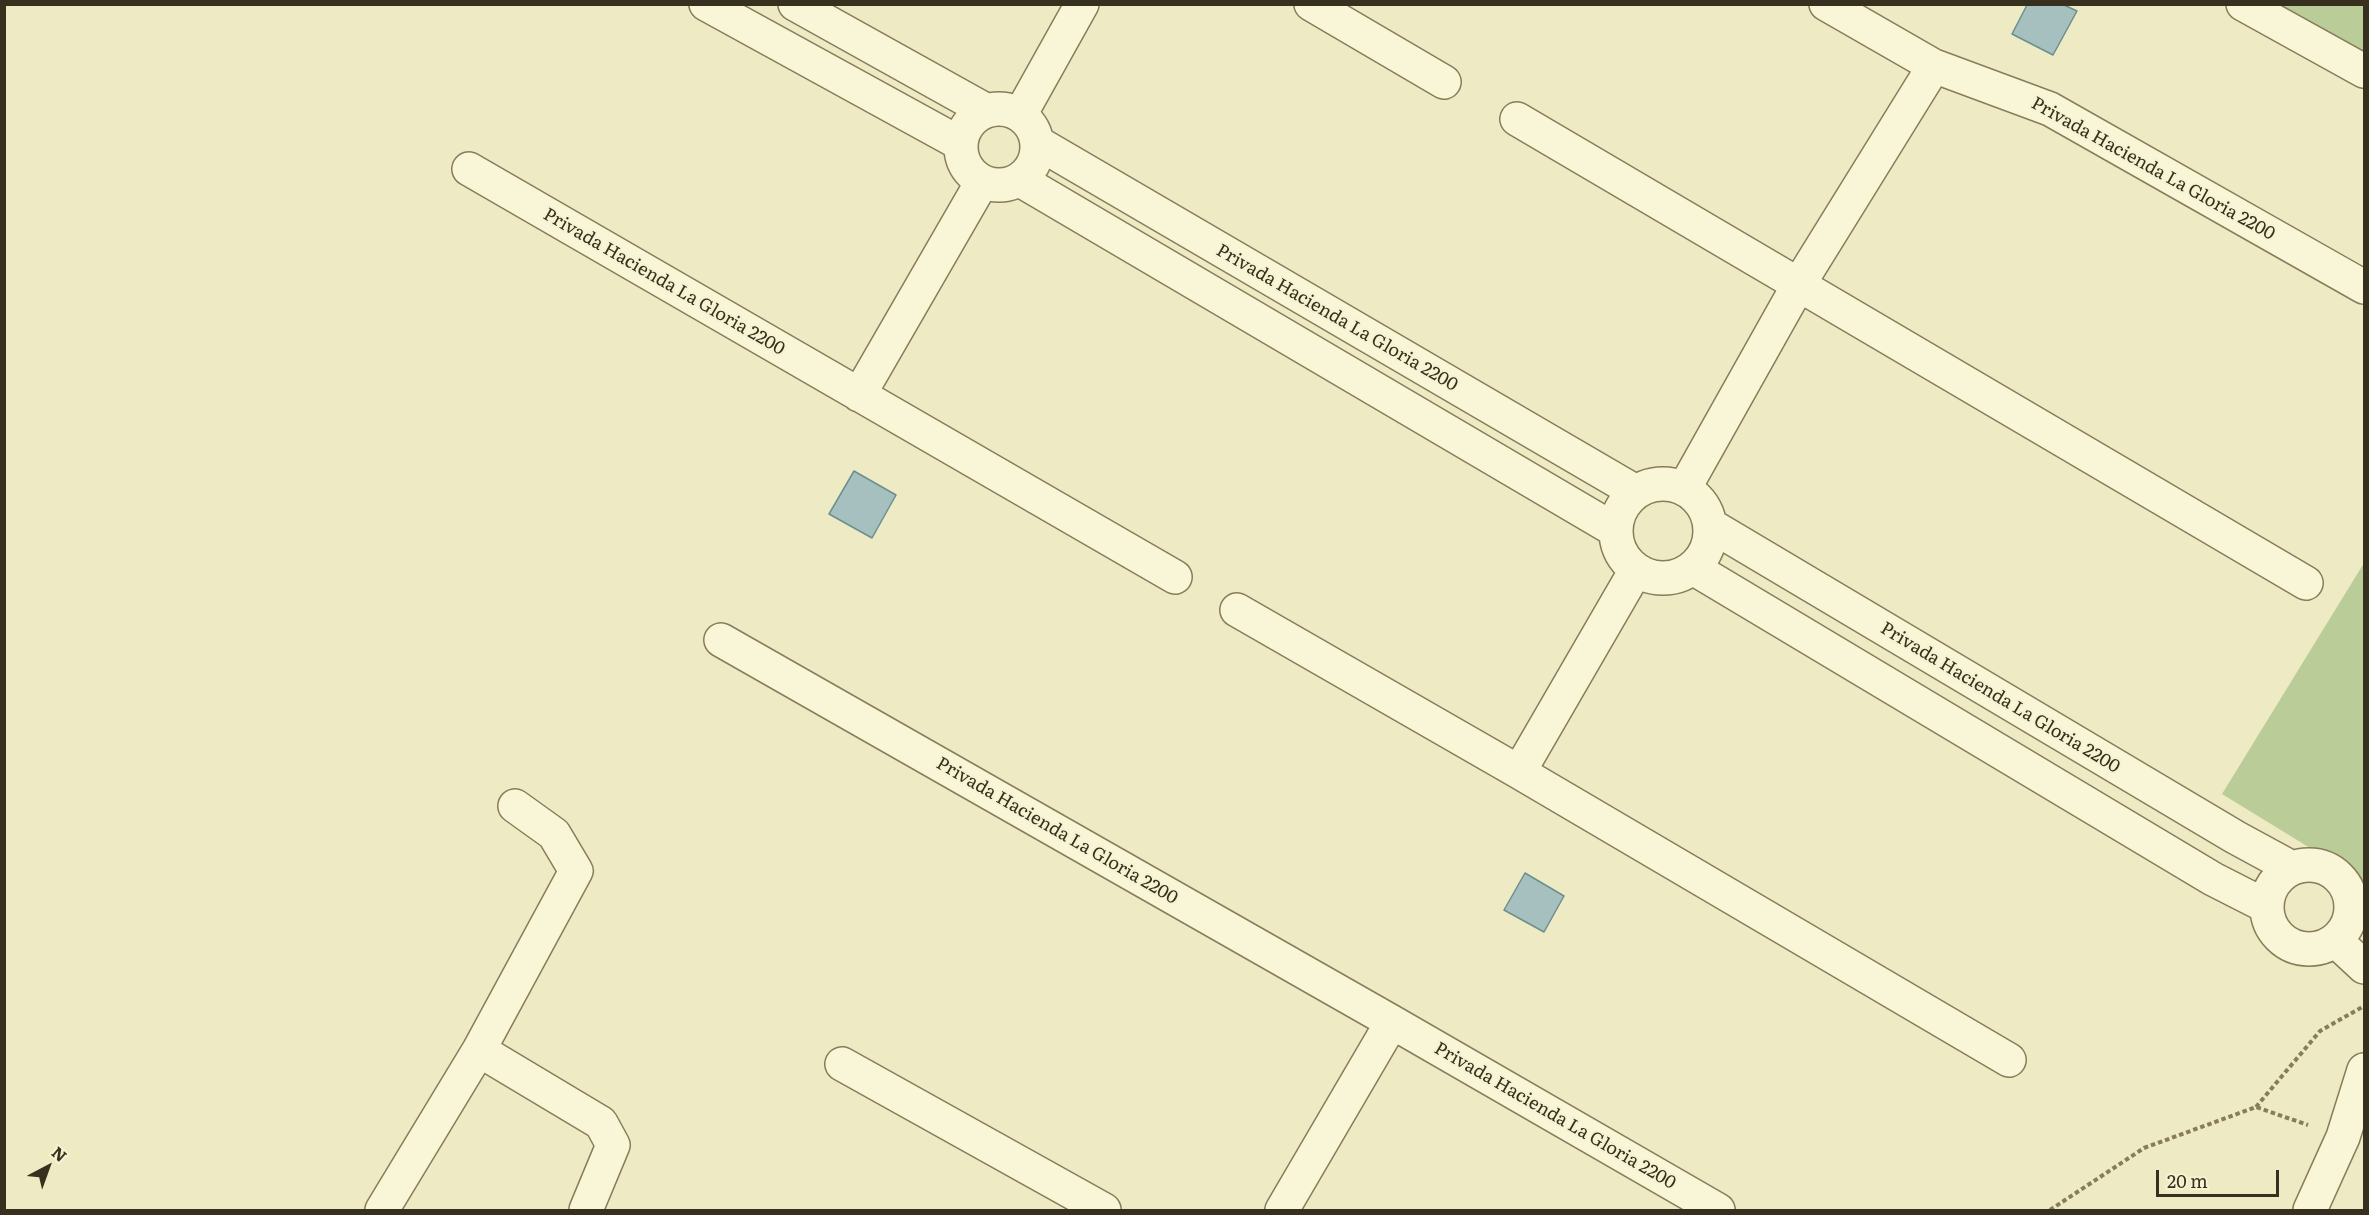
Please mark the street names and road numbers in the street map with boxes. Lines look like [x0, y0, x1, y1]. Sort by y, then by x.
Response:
street label: Privada Hacienda La Gloria 2200 [2027, 93, 2279, 245]
street label: Privada Hacienda La Gloria 2200 [539, 204, 789, 360]
street label: Privada Hacienda La Gloria 2200 [1212, 240, 1462, 396]
street label: Privada Hacienda La Gloria 2200 [1876, 618, 2124, 778]
street label: Privada Hacienda La Gloria 2200 [932, 753, 1182, 909]
street label: Privada Hacienda La Gloria 2200 [1430, 1038, 1680, 1194]

